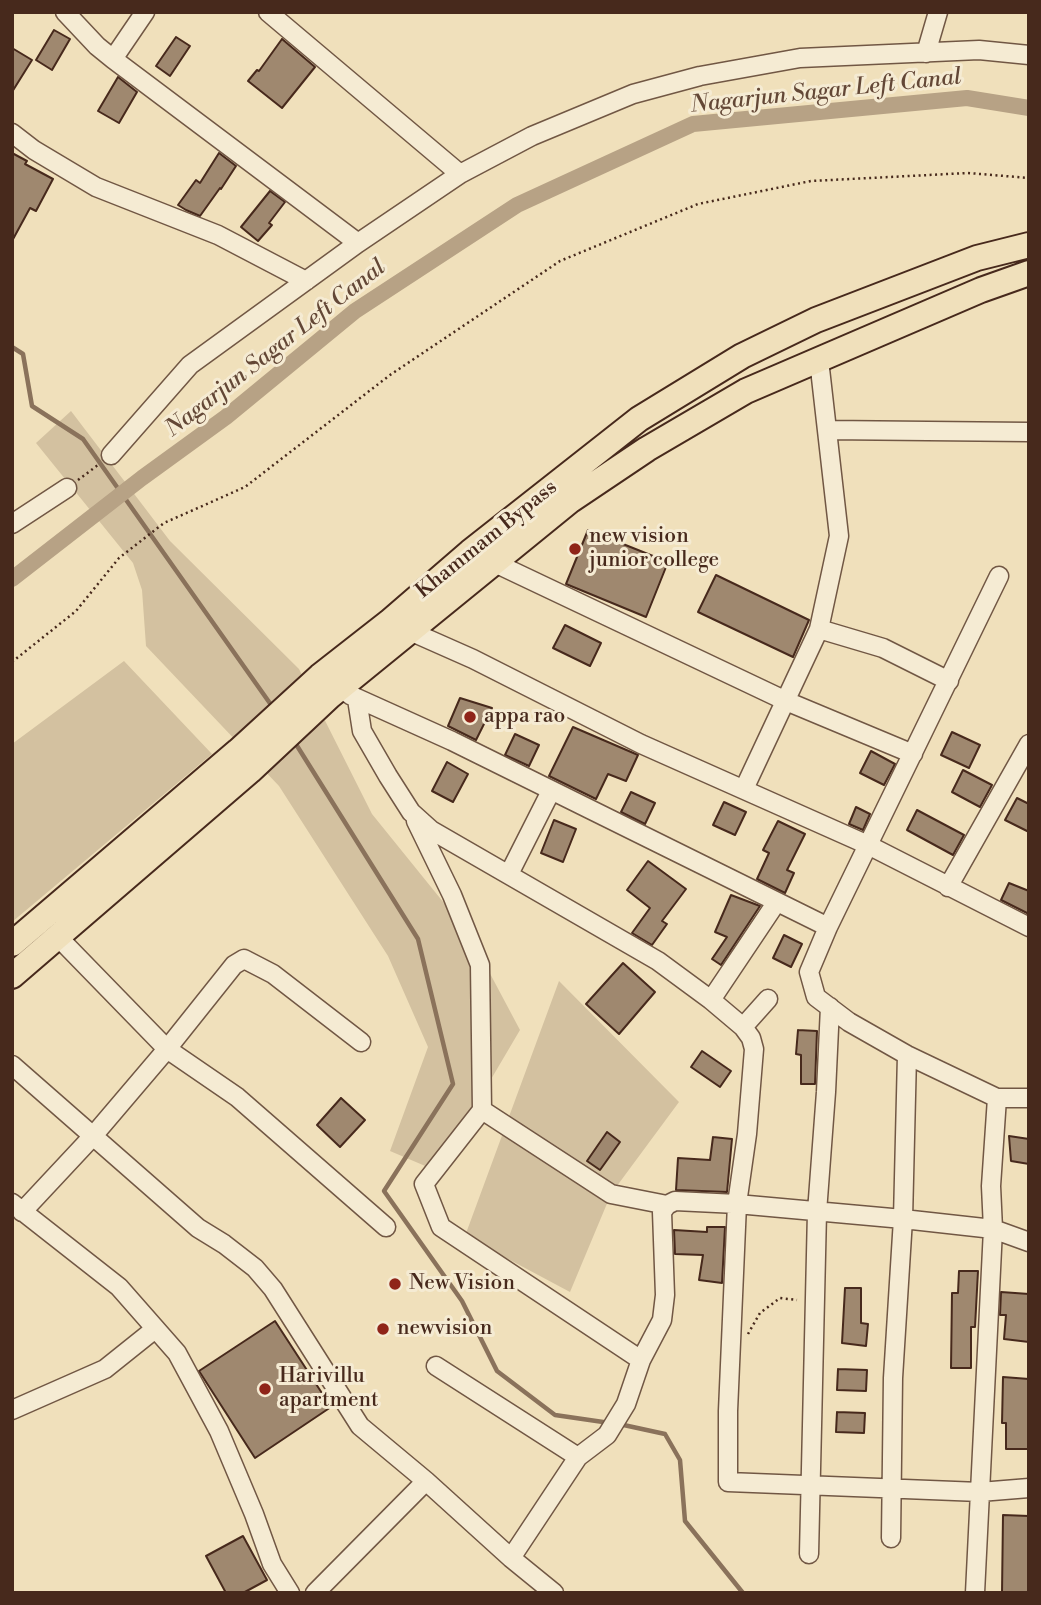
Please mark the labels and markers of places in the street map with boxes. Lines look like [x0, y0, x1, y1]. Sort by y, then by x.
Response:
place label: new vision junior college [589, 524, 719, 574]
marker: new vision junior college [567, 541, 583, 557]
place label: appa rao [484, 704, 565, 730]
marker: appa rao [462, 709, 478, 725]
place label: New Vision [409, 1271, 515, 1297]
marker: New Vision [387, 1276, 403, 1292]
place label: newvision [397, 1316, 492, 1342]
marker: newvision [375, 1321, 391, 1337]
place label: Harivillu apartment [279, 1364, 378, 1414]
marker: Harivillu apartment [257, 1381, 273, 1397]

